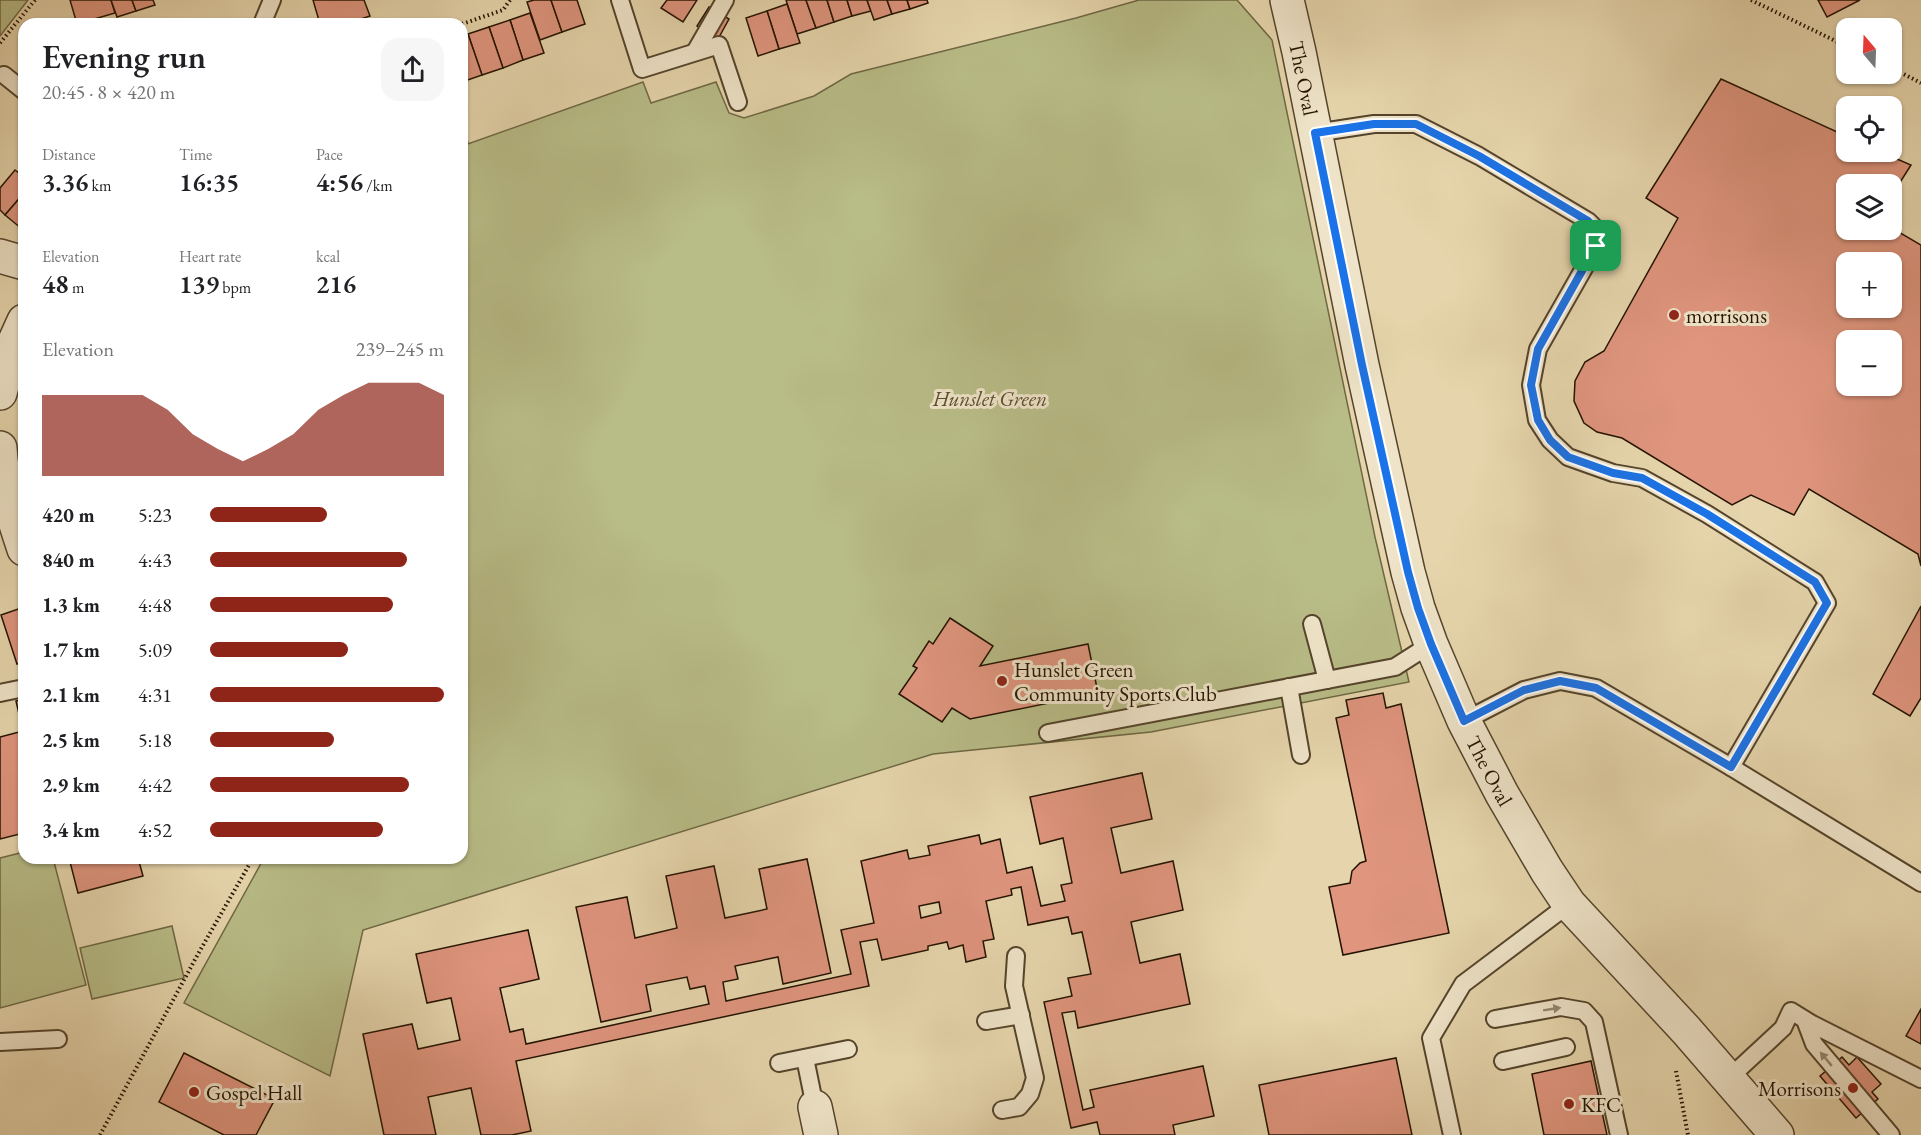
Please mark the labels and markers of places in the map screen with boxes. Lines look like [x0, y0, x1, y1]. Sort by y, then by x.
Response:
pin [1570, 220, 1621, 271]
place label: morrisons [1686, 302, 1767, 329]
marker: morrisons [1667, 308, 1681, 322]
place label: Hunslet Green Community Sports Club [1014, 656, 1217, 707]
marker: Hunslet Green Community Sports Club [995, 674, 1009, 688]
place label: Morrisons [1758, 1075, 1841, 1102]
place label: Gospel Hall [206, 1079, 302, 1106]
marker: Morrisons [1846, 1081, 1860, 1095]
marker: Gospel Hall [187, 1085, 201, 1099]
place label: KFC [1581, 1091, 1621, 1118]
marker: KFC [1562, 1097, 1576, 1111]

